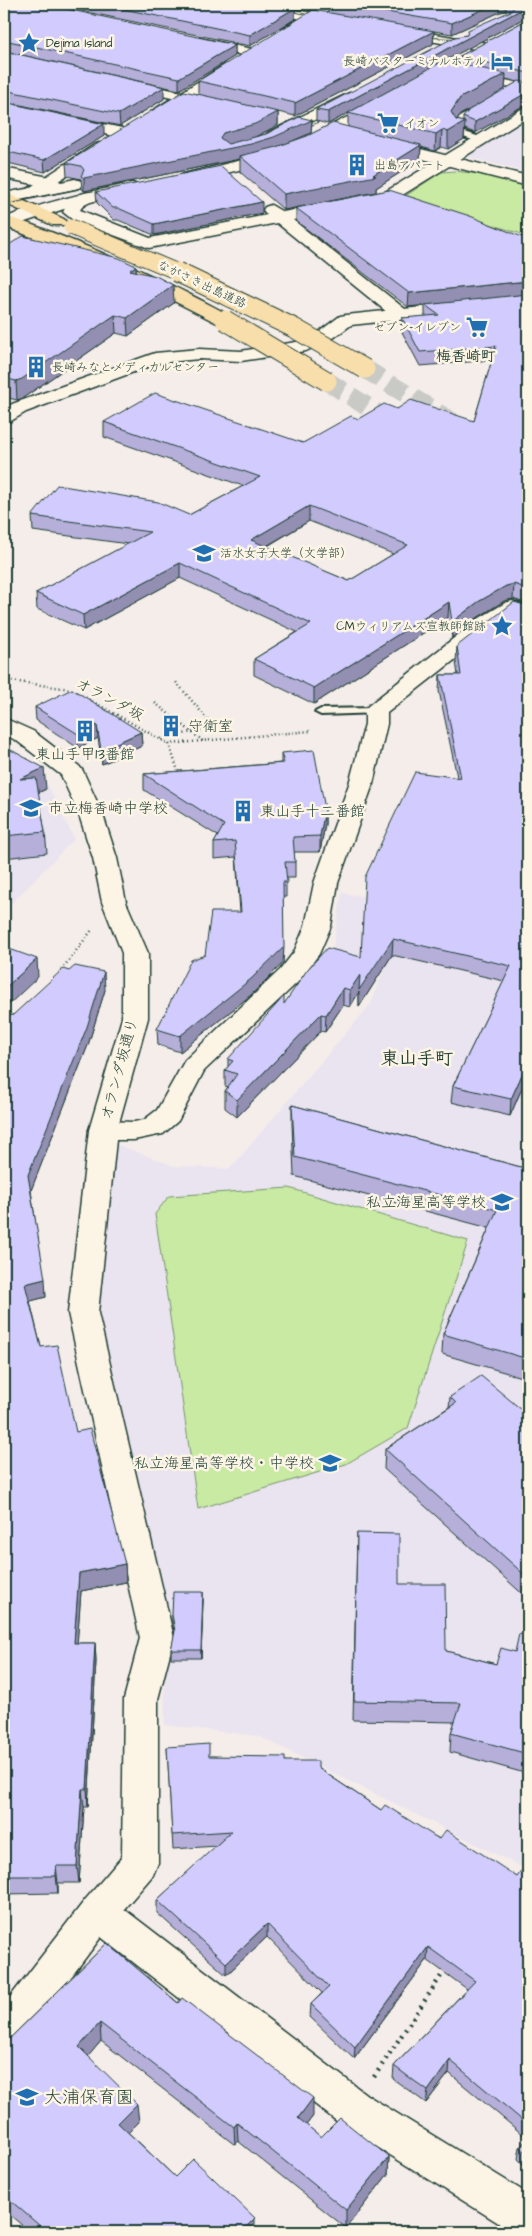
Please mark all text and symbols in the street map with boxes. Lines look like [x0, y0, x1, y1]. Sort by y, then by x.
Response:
place icon: Dejima Island [16, 30, 42, 56]
place label: Dejima Island [46, 35, 112, 52]
hotel icon: 長崎バスターミナルホテル [489, 48, 515, 74]
place label: 長崎バスターミナルホテル [343, 53, 486, 70]
supermarket icon: イオン [375, 110, 401, 136]
place label: イオン [404, 115, 440, 132]
building icon: 出島アパート [344, 152, 370, 178]
place label: 出島アパート [374, 157, 445, 174]
street label: ながさき出島道路 [155, 256, 249, 312]
supermarket icon: セブン-イレブン [464, 314, 490, 340]
place label: セブン-イレブン [373, 319, 461, 336]
district label: 梅香崎町 [436, 346, 496, 367]
building icon: 長崎みなとメディカルセンター [23, 354, 49, 380]
place label: 長崎みなとメディカルセンター [52, 359, 219, 376]
school or university icon: 活水女子大学（文学部） [191, 540, 217, 566]
place label: 活水女子大学（文学部） [220, 545, 352, 562]
place icon: CMウィリアムズ宣教師館跡 [489, 613, 515, 639]
place label: CMウィリアムズ宣教師館跡 [336, 618, 486, 635]
street label: オランダ坂 [72, 673, 148, 726]
building icon: 守衛室 [158, 713, 184, 739]
place label: 守衛室 [188, 716, 233, 737]
building icon: 東山手甲13番館 [72, 718, 98, 744]
place label: 東山手甲13番館 [35, 744, 135, 765]
school or university icon: 市立梅香崎中学校 [18, 795, 44, 821]
place label: 市立梅香崎中学校 [48, 798, 168, 819]
building icon: 東山手十二番館 [230, 798, 256, 824]
place label: 東山手十二番館 [260, 801, 365, 822]
street label: オランダ坂通り [96, 1016, 143, 1122]
district label: 東山手町 [381, 1046, 453, 1071]
school or university icon: 私立海星高等学校 [489, 1189, 515, 1215]
place label: 私立海星高等学校 [366, 1192, 486, 1213]
school or university icon: 私立海星高等学校・中学校 [317, 1450, 343, 1476]
place label: 私立海星高等学校・中学校 [134, 1453, 314, 1474]
school or university icon: 大浦保育園 [14, 2084, 40, 2110]
place label: 大浦保育園 [44, 2085, 134, 2110]

